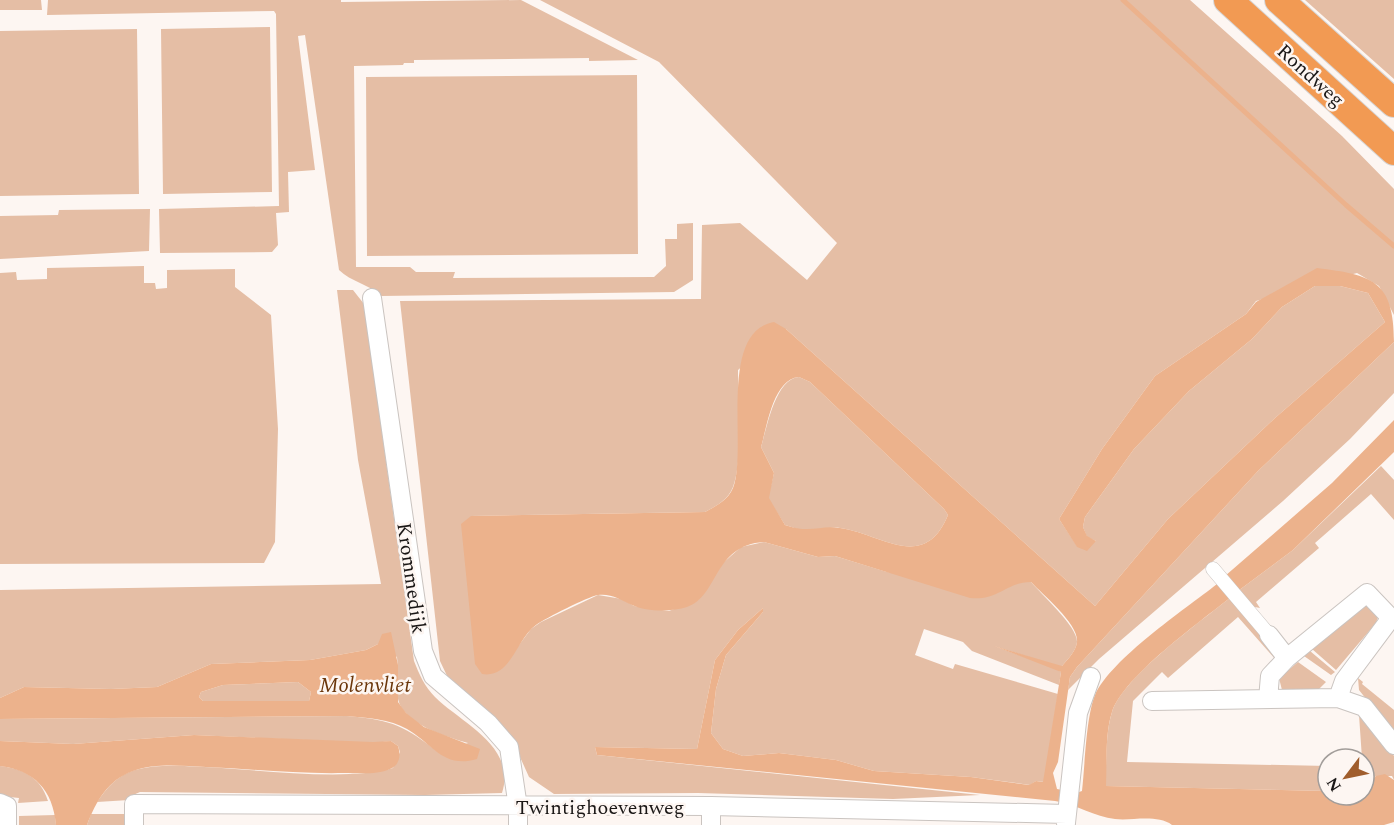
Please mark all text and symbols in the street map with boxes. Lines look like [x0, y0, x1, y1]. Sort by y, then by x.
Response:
street label: Rondweg [1270, 37, 1351, 114]
street label: Krommedijk [388, 521, 434, 636]
water label: Molenvliet [319, 670, 411, 702]
north arrow [1316, 747, 1376, 807]
text: N [1320, 773, 1348, 796]
street label: Twintighoevenweg [515, 793, 685, 823]

